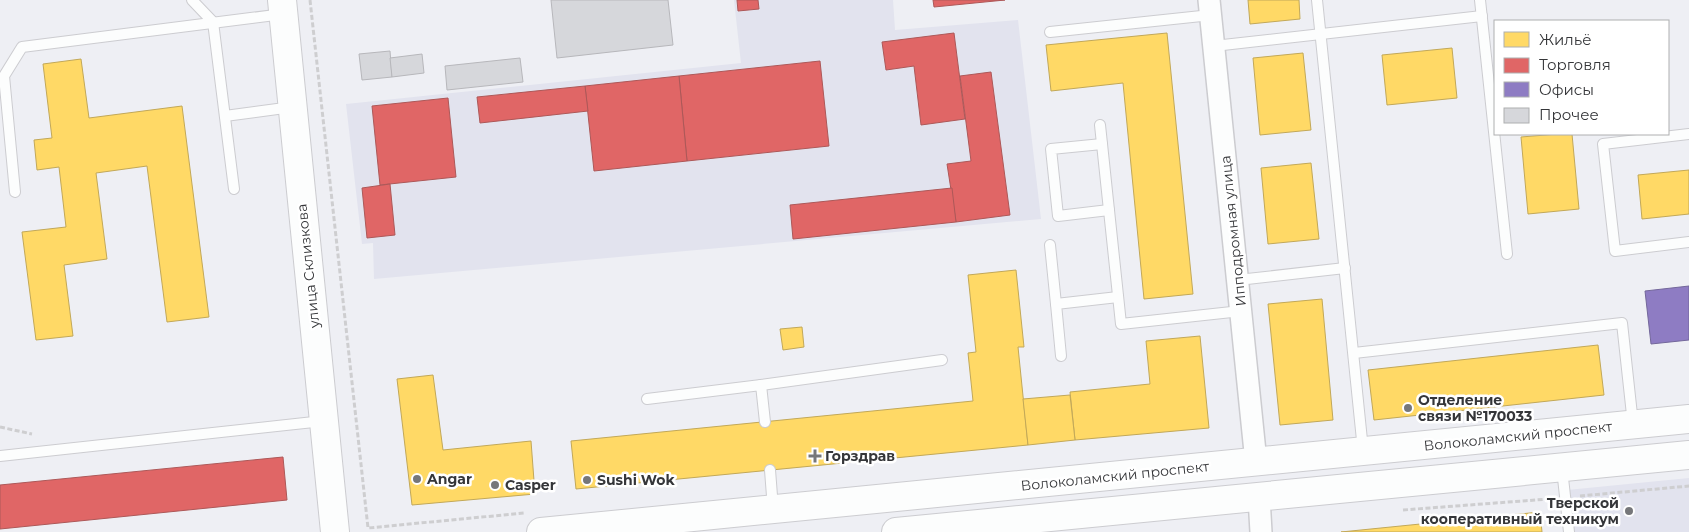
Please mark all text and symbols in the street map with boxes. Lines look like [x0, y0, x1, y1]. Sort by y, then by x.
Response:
legend [1494, 20, 1669, 135]
text: Жильё [1539, 30, 1592, 49]
text: Торговля [1539, 55, 1611, 74]
text: Офисы [1539, 80, 1594, 99]
text: Прочее [1539, 105, 1599, 124]
street label: Ипподромная улица [1216, 155, 1250, 307]
street label: улица Склизкова [293, 203, 324, 330]
place label: Отделение связи №170033 [1418, 391, 1532, 425]
marker: Отделение связи №170033 [1402, 402, 1414, 414]
street label: Волоколамский проспект [1423, 417, 1613, 455]
place label: Горздрав [825, 447, 895, 465]
marker: Горздрав [809, 450, 821, 462]
street label: Волоколамский проспект [1020, 457, 1210, 495]
place label: Angar [426, 470, 472, 488]
place label: Sushi Wok [597, 471, 676, 489]
marker: Angar [411, 473, 423, 485]
marker: Sushi Wok [581, 474, 593, 486]
place label: Casper [505, 476, 556, 494]
marker: Casper [489, 479, 501, 491]
place label: Тверской кооперативный техникум [1421, 494, 1619, 528]
marker: Тверской кооперативный техникум [1623, 505, 1635, 517]

